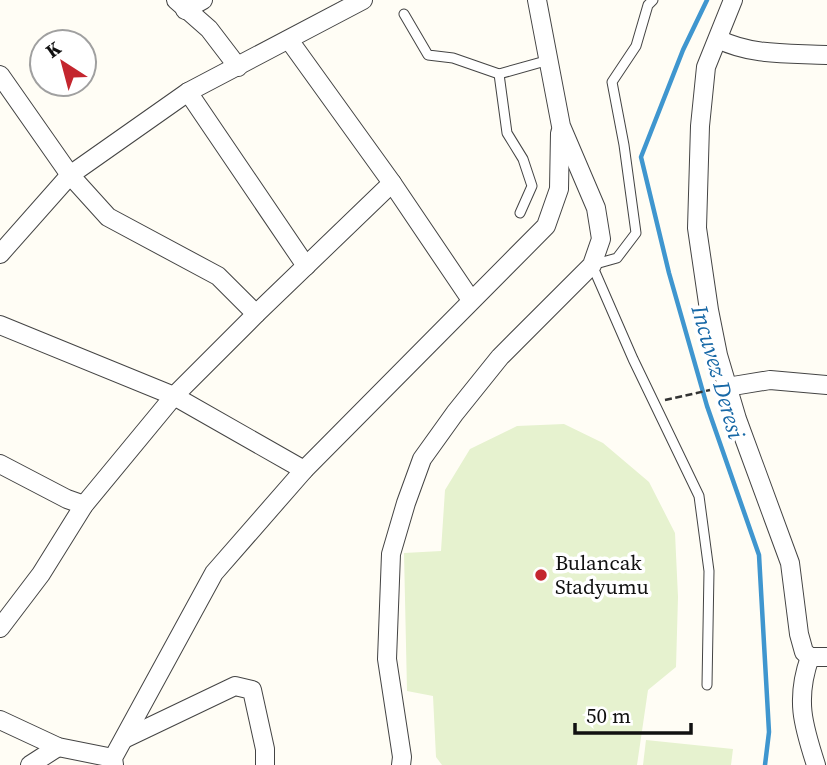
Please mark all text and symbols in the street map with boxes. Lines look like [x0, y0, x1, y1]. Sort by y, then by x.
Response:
north arrow [28, 28, 98, 98]
text: K [40, 34, 67, 64]
water label: Incuvez Deresi [683, 300, 752, 443]
place label: Bulancak Stadyumu [555, 548, 649, 601]
marker: Bulancak Stadyumu [533, 567, 549, 583]
scale bar [575, 692, 690, 736]
text: 50 m [586, 701, 631, 730]

